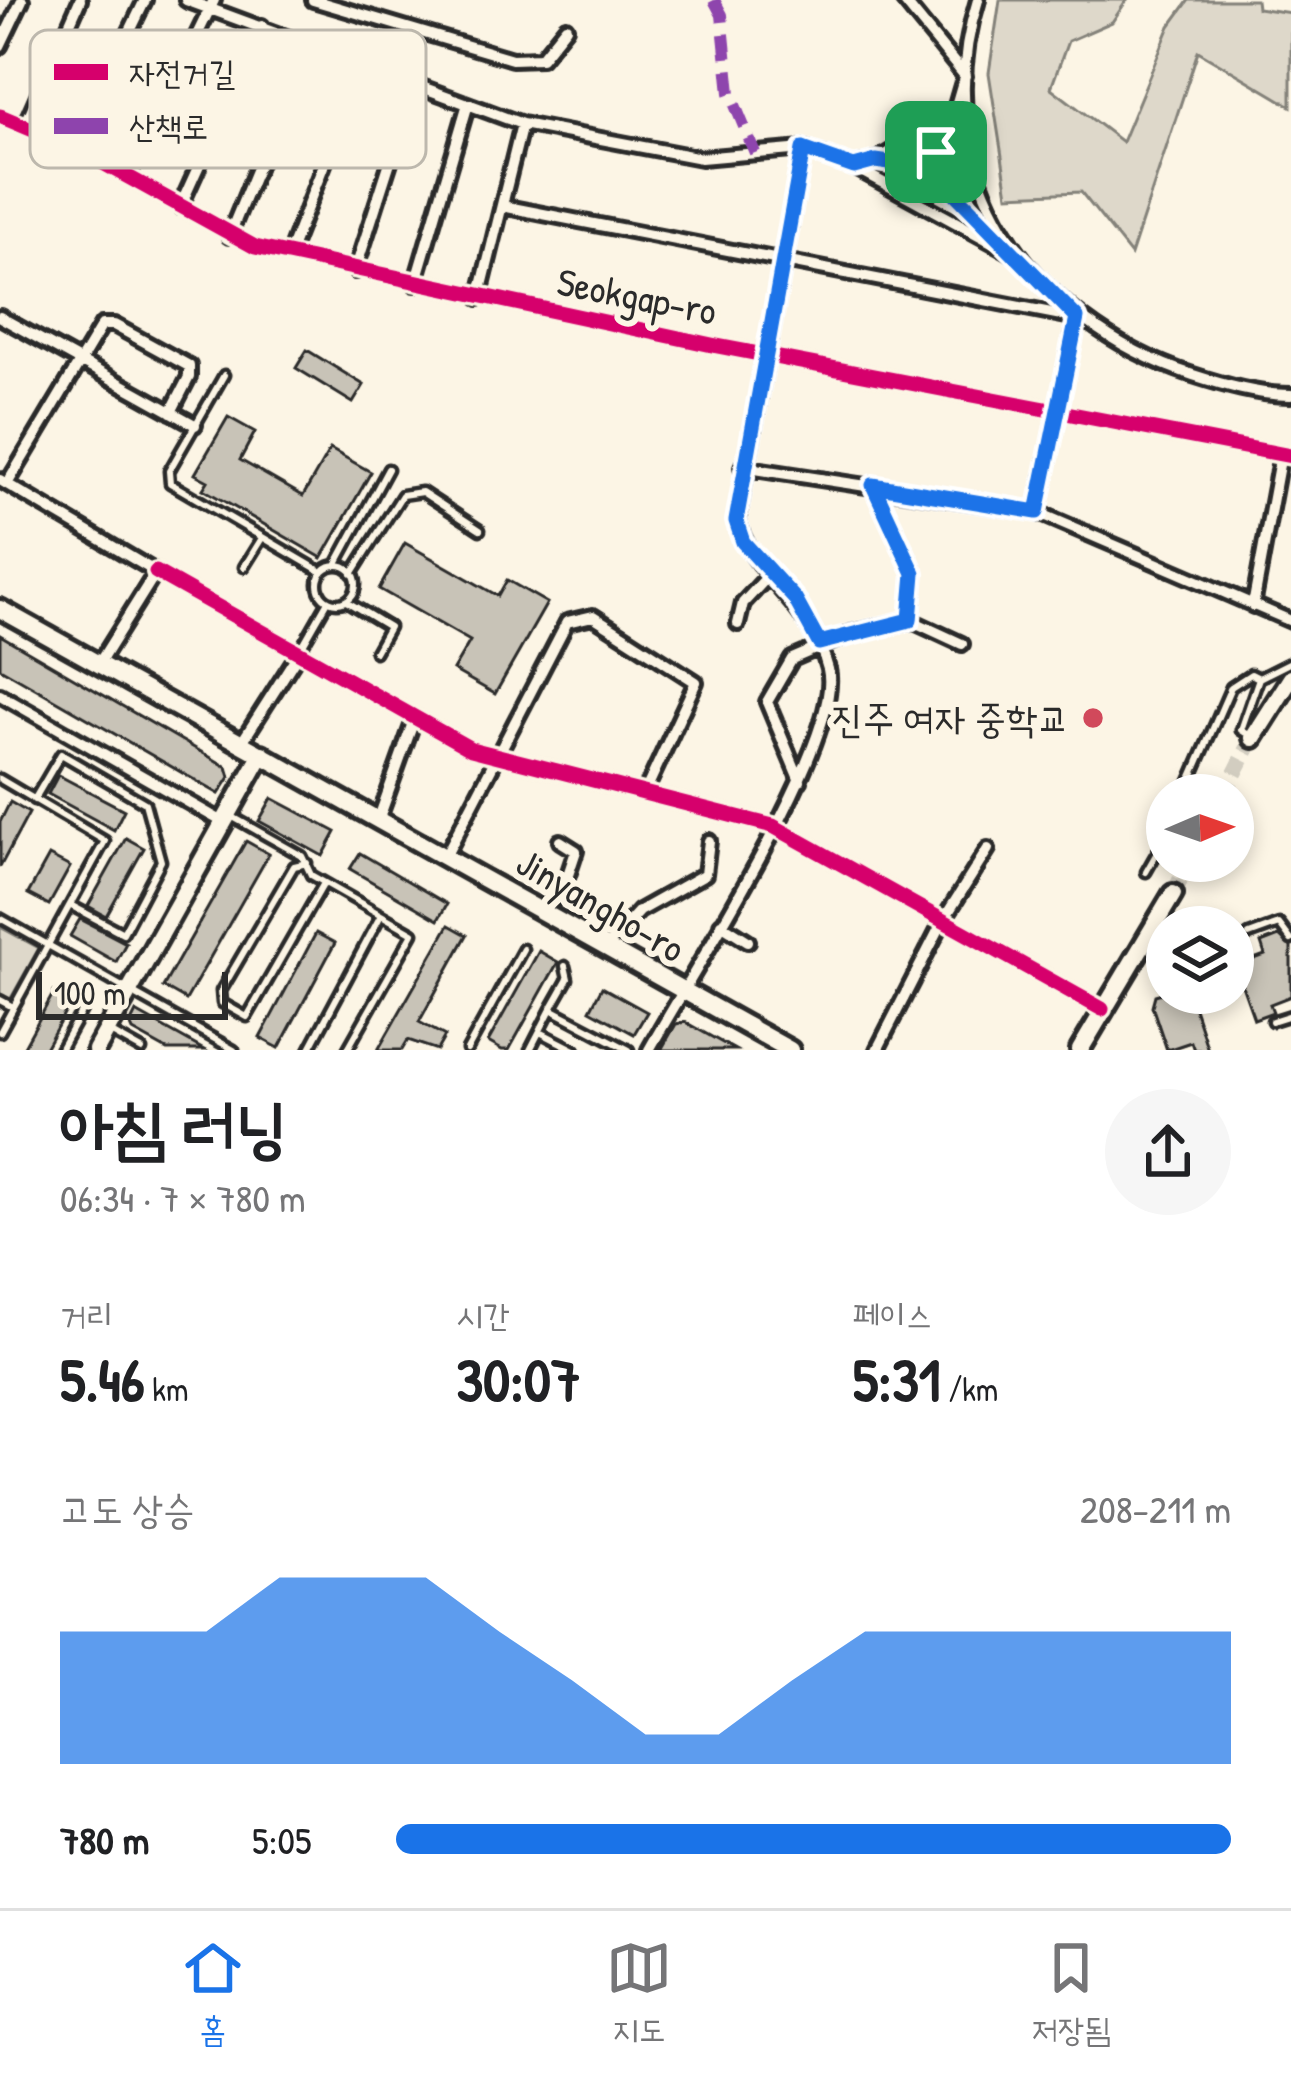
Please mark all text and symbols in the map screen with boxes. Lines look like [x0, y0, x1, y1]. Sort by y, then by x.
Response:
legend [30, 30, 426, 168]
text: 자전거길 [129, 50, 235, 94]
pin [885, 101, 987, 203]
text: 산책로 [129, 104, 209, 148]
icon: arrive [903, 119, 969, 185]
street label: Seokgap-ro [553, 254, 721, 337]
place label: 진주 여자 중학교 [831, 691, 1069, 744]
marker: 진주 여자 중학교 [1080, 705, 1106, 731]
north arrow [1146, 774, 1254, 882]
map controls [1146, 774, 1254, 1014]
street label: Jinyangho-ro [507, 835, 695, 974]
button: layers [1146, 906, 1254, 1014]
scale bar [36, 966, 228, 1019]
text: 100 m [54, 971, 126, 1015]
text: 아침 러닝 [60, 1081, 288, 1171]
button: share [1105, 1089, 1231, 1215]
text: 06:34 · 7 × 780 m [60, 1171, 305, 1224]
text: 거리 [60, 1293, 113, 1337]
text: 시간 [456, 1293, 509, 1337]
text: 페이스 [853, 1293, 932, 1337]
text: 5.46 [60, 1338, 145, 1420]
text: 30:07 [456, 1338, 581, 1420]
text: 5:31 [853, 1338, 941, 1420]
text: km [145, 1367, 188, 1411]
text: /km [941, 1367, 998, 1411]
text: 고도 상승 [60, 1482, 195, 1535]
text: 208–211 m [1080, 1482, 1231, 1535]
text: 780 m [60, 1813, 149, 1866]
text: 5:05 [252, 1813, 312, 1866]
tab: 홈 [180, 1935, 246, 2052]
tab: 지도 [606, 1935, 672, 2052]
tab: 저장됨 [1031, 1935, 1111, 2052]

